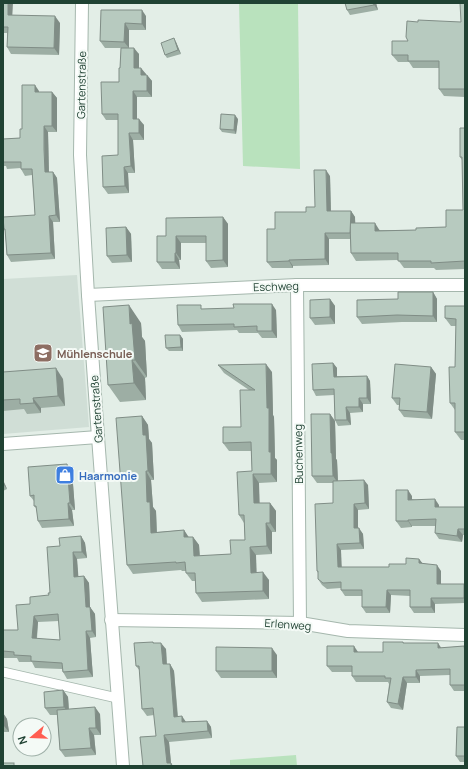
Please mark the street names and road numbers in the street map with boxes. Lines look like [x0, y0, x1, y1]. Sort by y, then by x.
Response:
street label: Gartenstraße [73, 50, 89, 119]
street label: Eschweg [253, 278, 299, 294]
street label: Gartenstraße [86, 374, 106, 443]
street label: Buchenweg [290, 424, 306, 484]
street label: Erlenweg [264, 615, 312, 633]

